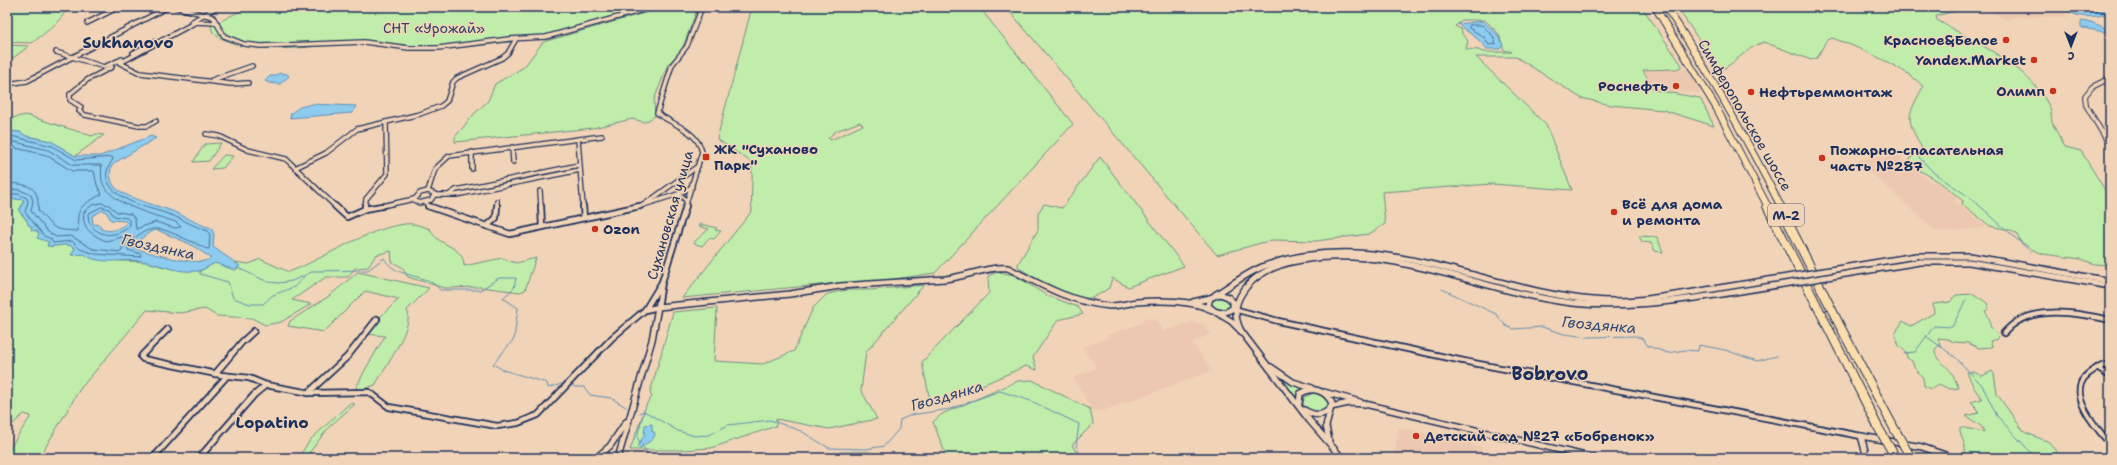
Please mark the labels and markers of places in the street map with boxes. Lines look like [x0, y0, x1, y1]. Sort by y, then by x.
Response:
place label: Красное&Белое [1883, 31, 1998, 49]
marker: Красное&Белое [2001, 35, 2011, 45]
place label: Yandex.Market [1915, 51, 2026, 69]
marker: Yandex.Market [2029, 55, 2039, 65]
place label: Роснефть [1598, 77, 1668, 95]
marker: Роснефть [1671, 81, 1681, 91]
place label: Олимп [1996, 82, 2045, 100]
place label: Нефтьреммонтаж [1759, 83, 1893, 101]
marker: Олимп [2048, 86, 2058, 96]
marker: Нефтьреммонтаж [1746, 87, 1756, 97]
place label: ЖК "Суханово Парк" [714, 140, 818, 174]
place label: Пожарно-спасательная часть №287 [1830, 141, 2004, 175]
marker: ЖК "Суханово Парк" [701, 152, 711, 162]
marker: Пожарно-спасательная часть №287 [1817, 153, 1827, 163]
place label: Всё для дома и ремонта [1622, 195, 1723, 229]
marker: Всё для дома и ремонта [1609, 207, 1619, 217]
place label: Ozon [603, 220, 640, 238]
marker: Ozon [590, 224, 600, 234]
place label: Детский сад №27 «Бобренок» [1424, 427, 1655, 445]
marker: Детский сад №27 «Бобренок» [1411, 431, 1421, 441]

